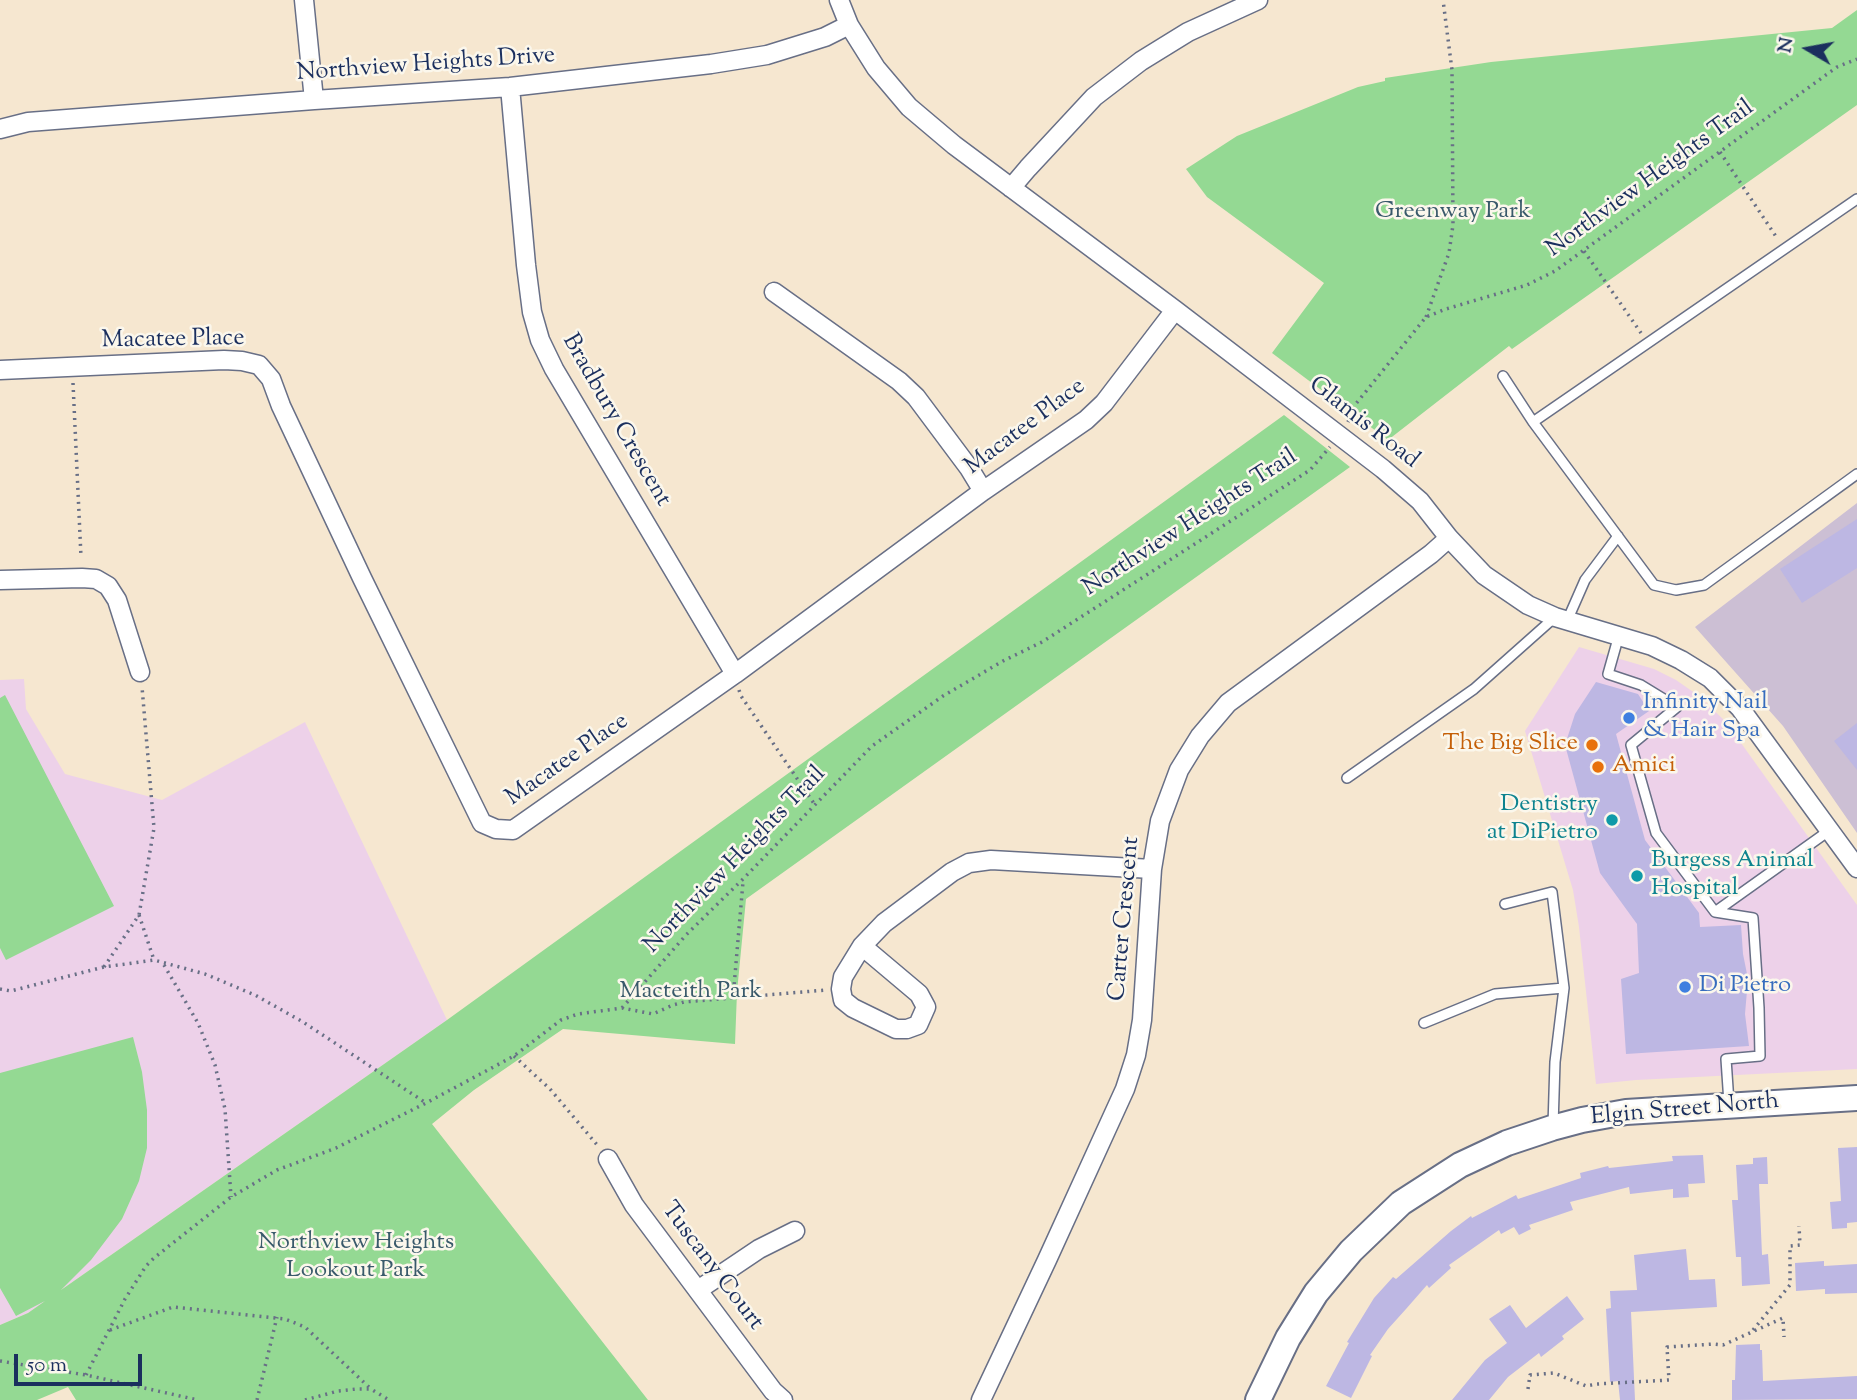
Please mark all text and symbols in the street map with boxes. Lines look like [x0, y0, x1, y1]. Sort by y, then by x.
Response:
north arrow [1773, 14, 1843, 84]
text: N [1772, 35, 1801, 55]
street label: Northview Heights Drive [296, 43, 556, 89]
street label: Northview Heights Trail [1542, 95, 1760, 265]
park label: Greenway Park [1375, 199, 1531, 227]
street label: Macatee Place [101, 325, 245, 357]
street label: Bradbury Crescent [554, 330, 676, 512]
street label: Glamis Road [1302, 372, 1424, 476]
street label: Macatee Place [960, 373, 1092, 483]
street label: Northview Heights Trail [1078, 444, 1304, 604]
place label: Infinity Nail & Hair Spa [1643, 690, 1768, 746]
street label: Macatee Place [501, 708, 635, 814]
marker: Infinity Nail & Hair Spa [1621, 710, 1637, 726]
place label: The Big Slice [1443, 731, 1578, 759]
marker: The Big Slice [1584, 737, 1600, 753]
place label: Amici [1612, 753, 1676, 781]
marker: Amici [1590, 759, 1606, 775]
street label: Northview Heights Trail [639, 761, 833, 961]
place label: Dentistry at DiPietro [1487, 792, 1598, 848]
marker: Dentistry at DiPietro [1604, 812, 1620, 828]
street label: Carter Crescent [1104, 836, 1148, 1002]
place label: Burgess Animal Hospital [1651, 848, 1814, 904]
marker: Burgess Animal Hospital [1629, 868, 1645, 884]
place label: Di Pietro [1699, 973, 1791, 1001]
park label: Macteith Park [620, 979, 762, 1007]
marker: Di Pietro [1677, 979, 1693, 995]
street label: Elgin Street North [1590, 1088, 1780, 1134]
street label: Tuscany Court [653, 1197, 769, 1337]
park label: Northview Heights Lookout Park [258, 1230, 454, 1286]
scale bar [18, 1340, 145, 1384]
text: 50 m [27, 1351, 67, 1381]

